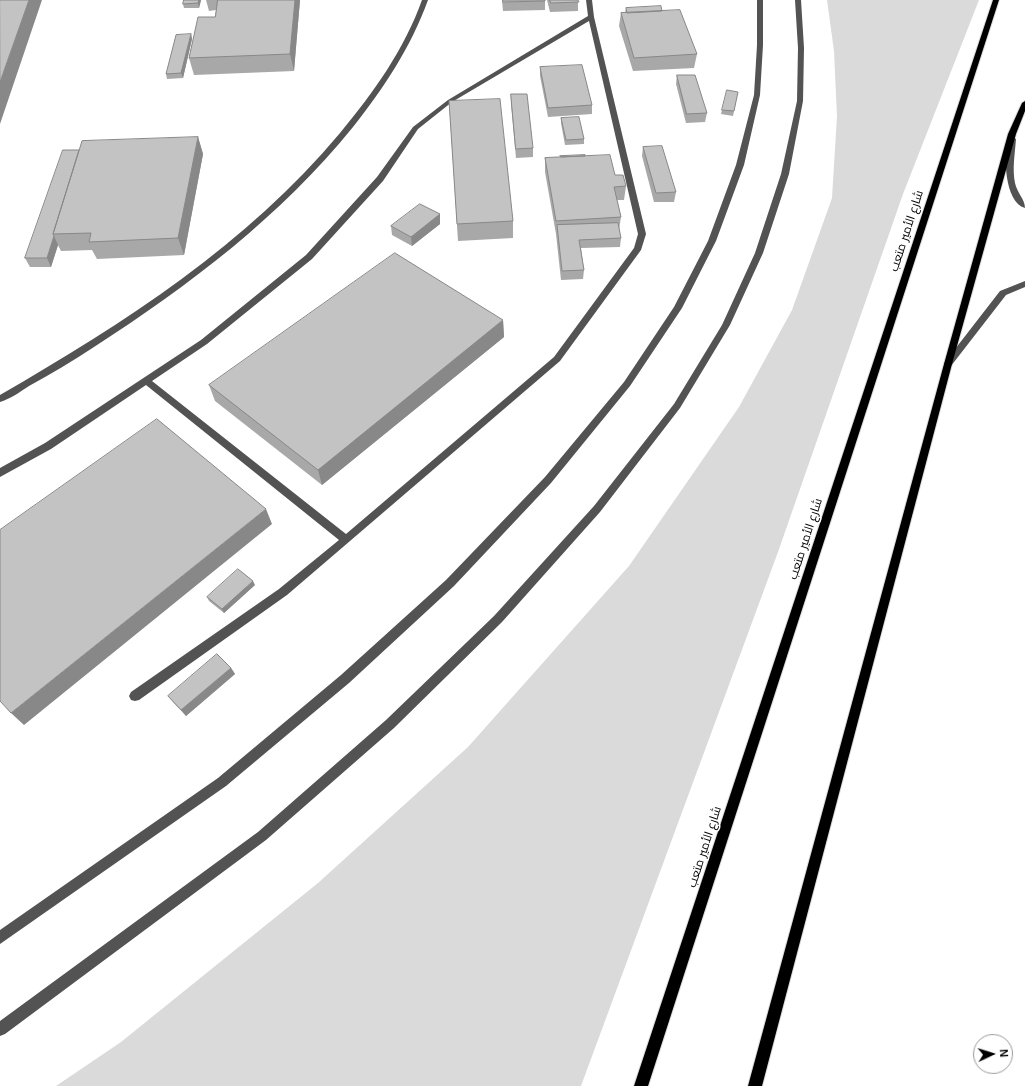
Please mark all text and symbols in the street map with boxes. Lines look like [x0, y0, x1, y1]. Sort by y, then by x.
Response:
street label: شارع الأمير متعب [887, 189, 927, 273]
street label: شارع الأمير متعب [786, 497, 826, 581]
street label: شارع الأمير متعب [685, 805, 725, 889]
north arrow [973, 1034, 1013, 1074]
text: N [998, 1049, 1010, 1058]

